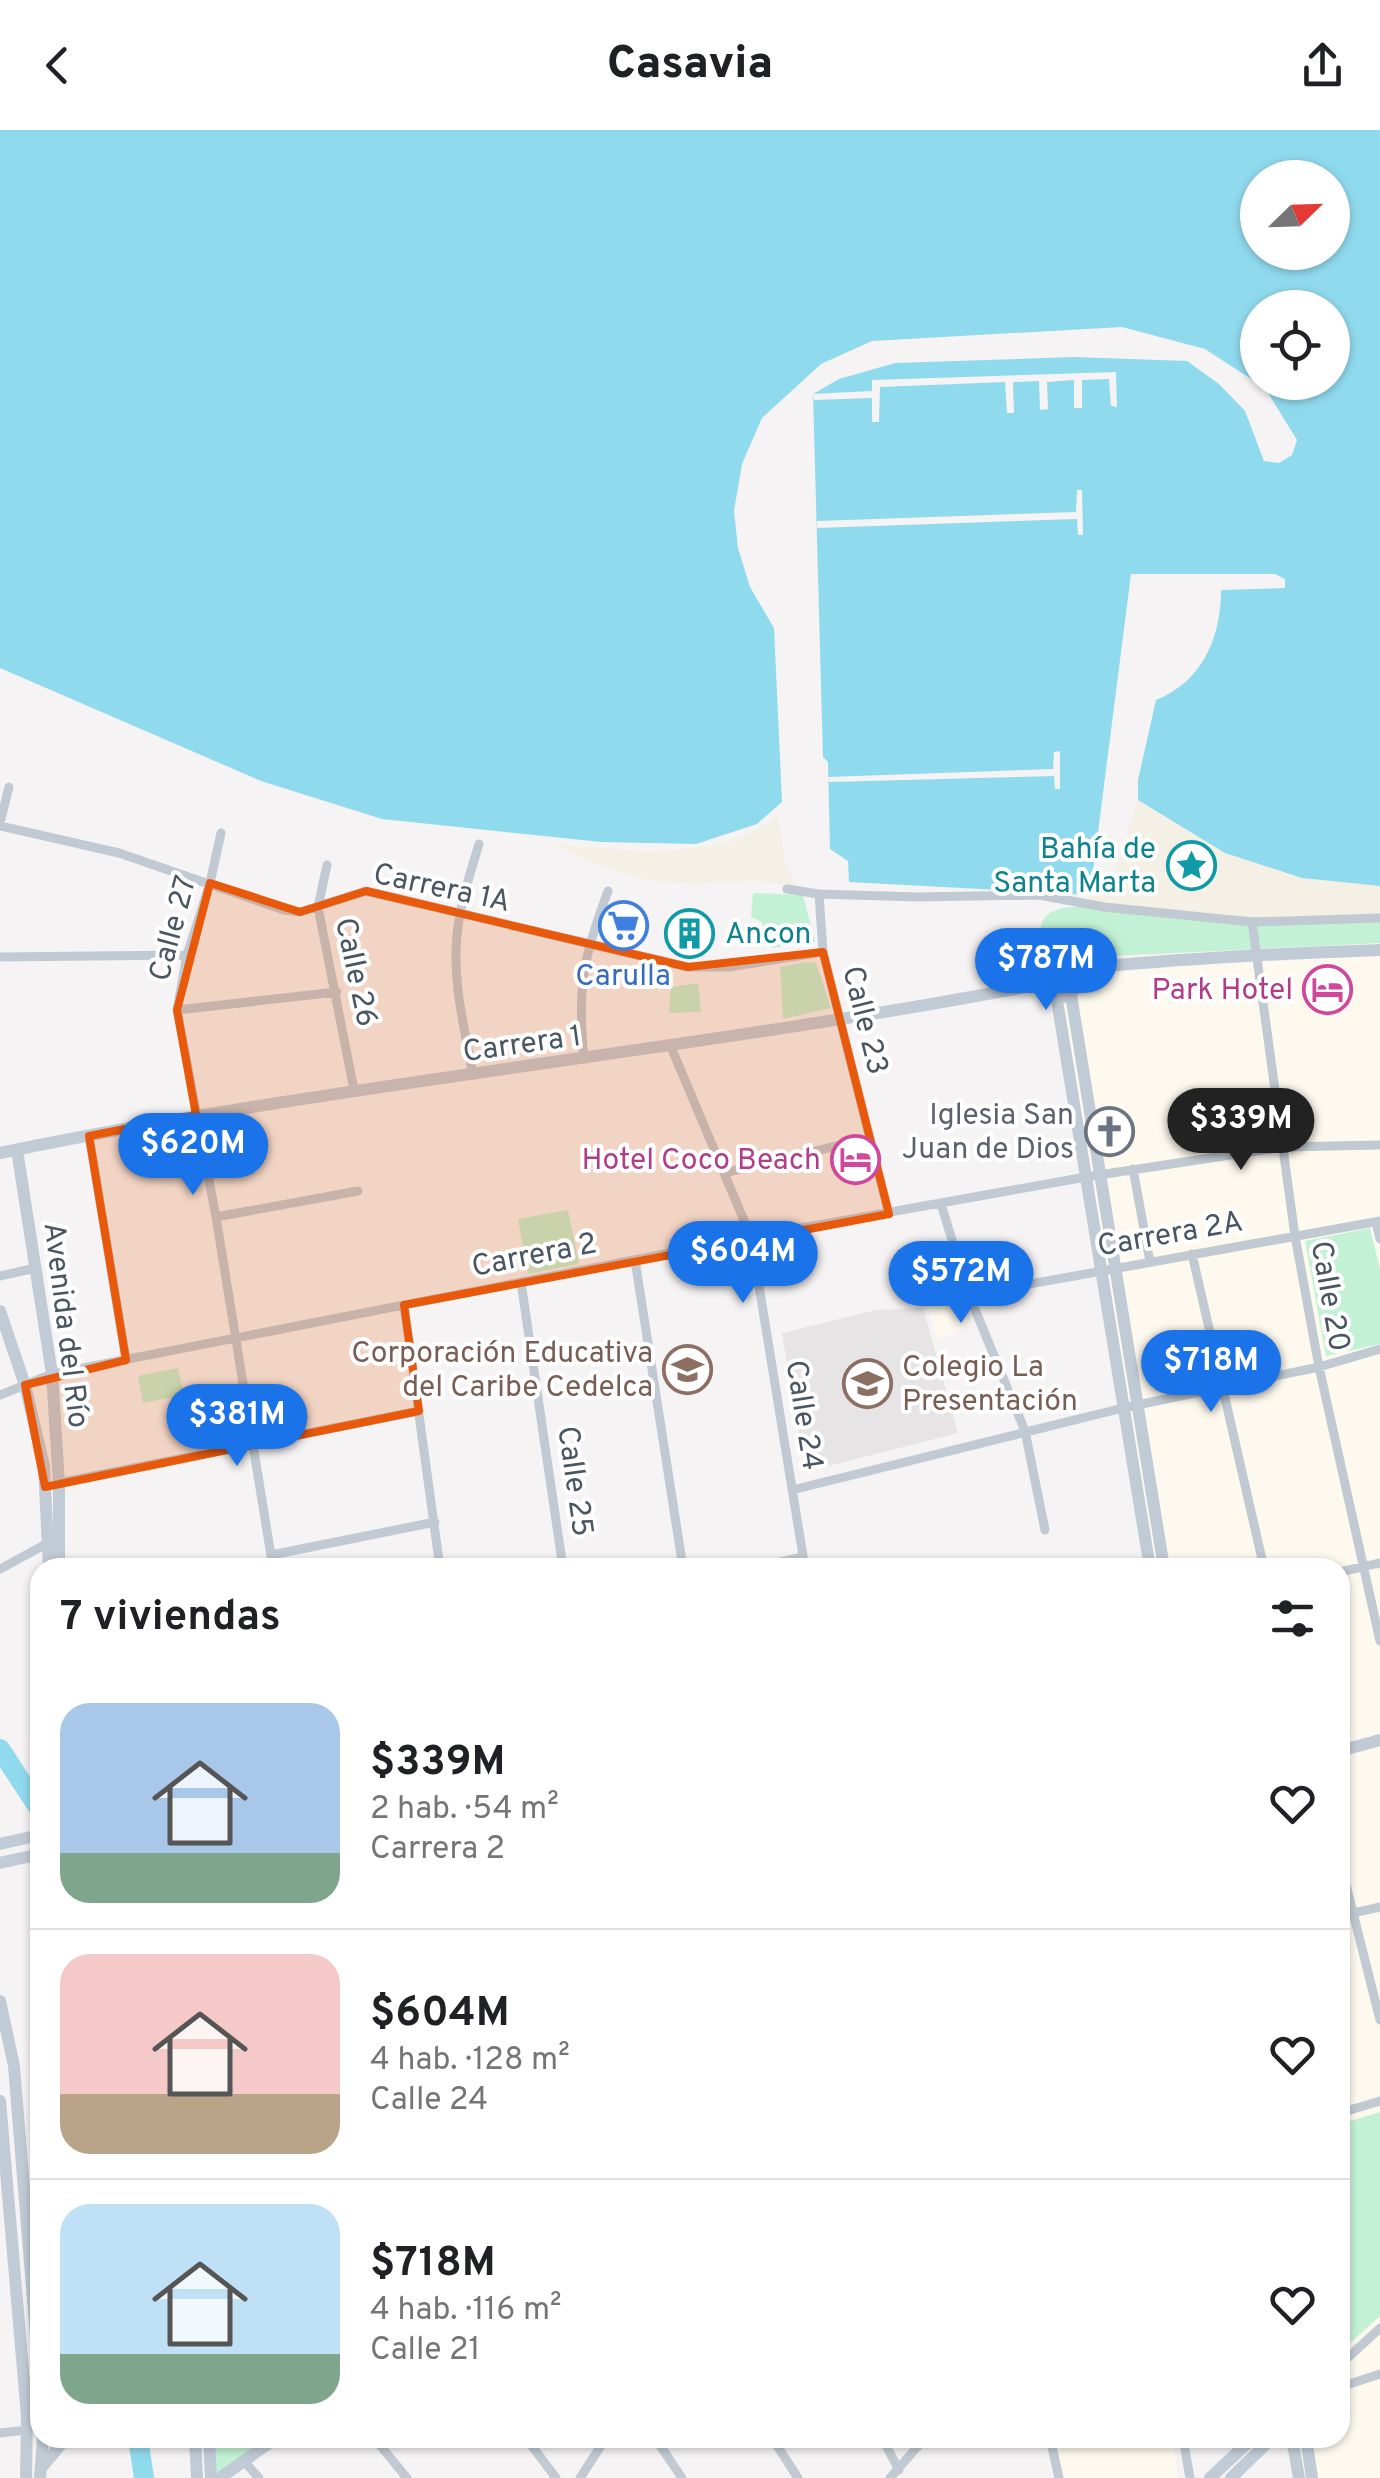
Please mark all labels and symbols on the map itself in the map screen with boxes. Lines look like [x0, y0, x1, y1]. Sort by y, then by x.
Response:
north arrow [1240, 160, 1350, 270]
place label: Bahía de Santa Marta [993, 832, 1156, 903]
place icon: Bahía de Santa Marta [1165, 839, 1217, 891]
street label: Carrera 1A [370, 857, 513, 922]
street label: Calle 27 [143, 872, 206, 986]
supermarket icon: Carulla [597, 900, 649, 952]
building icon: Ancon [664, 907, 716, 959]
street label: Calle 26 [325, 915, 384, 1030]
place label: Ancon [725, 917, 811, 954]
pin: $787M [976, 928, 1116, 1013]
place label: Carulla [575, 959, 671, 996]
street label: Calle 23 [832, 963, 895, 1079]
hotel icon: Park Hotel [1302, 963, 1354, 1015]
place label: Park Hotel [1151, 973, 1293, 1010]
street label: Carrera 1 [461, 1019, 584, 1072]
pin: $339M [1171, 1088, 1311, 1173]
place label: Iglesia San Juan de Dios [902, 1098, 1074, 1169]
church icon: Iglesia San Juan de Dios [1083, 1105, 1135, 1157]
pin: $620M [123, 1113, 263, 1198]
hotel icon: Hotel Coco Beach [830, 1133, 882, 1185]
place label: Hotel Coco Beach [582, 1143, 821, 1180]
street label: Carrera 2A [1095, 1204, 1246, 1266]
street label: Avenida del Río [34, 1220, 95, 1430]
pin: $604M [673, 1221, 813, 1306]
street label: Carrera 2 [469, 1226, 600, 1287]
street label: Calle 20 [1301, 1238, 1356, 1355]
pin: $572M [891, 1241, 1031, 1326]
pin: $718M [1141, 1330, 1281, 1415]
place label: Corporación Educativa del Caribe Cedelca [351, 1336, 653, 1407]
school or university icon: Corporación Educativa del Caribe Cedelca [662, 1343, 714, 1395]
place label: Colegio La Presentación [902, 1350, 1078, 1421]
school or university icon: Colegio La Presentación [841, 1357, 893, 1409]
street label: Calle 24 [776, 1358, 829, 1473]
pin: $381M [167, 1384, 307, 1469]
street label: Calle 25 [547, 1424, 600, 1539]

